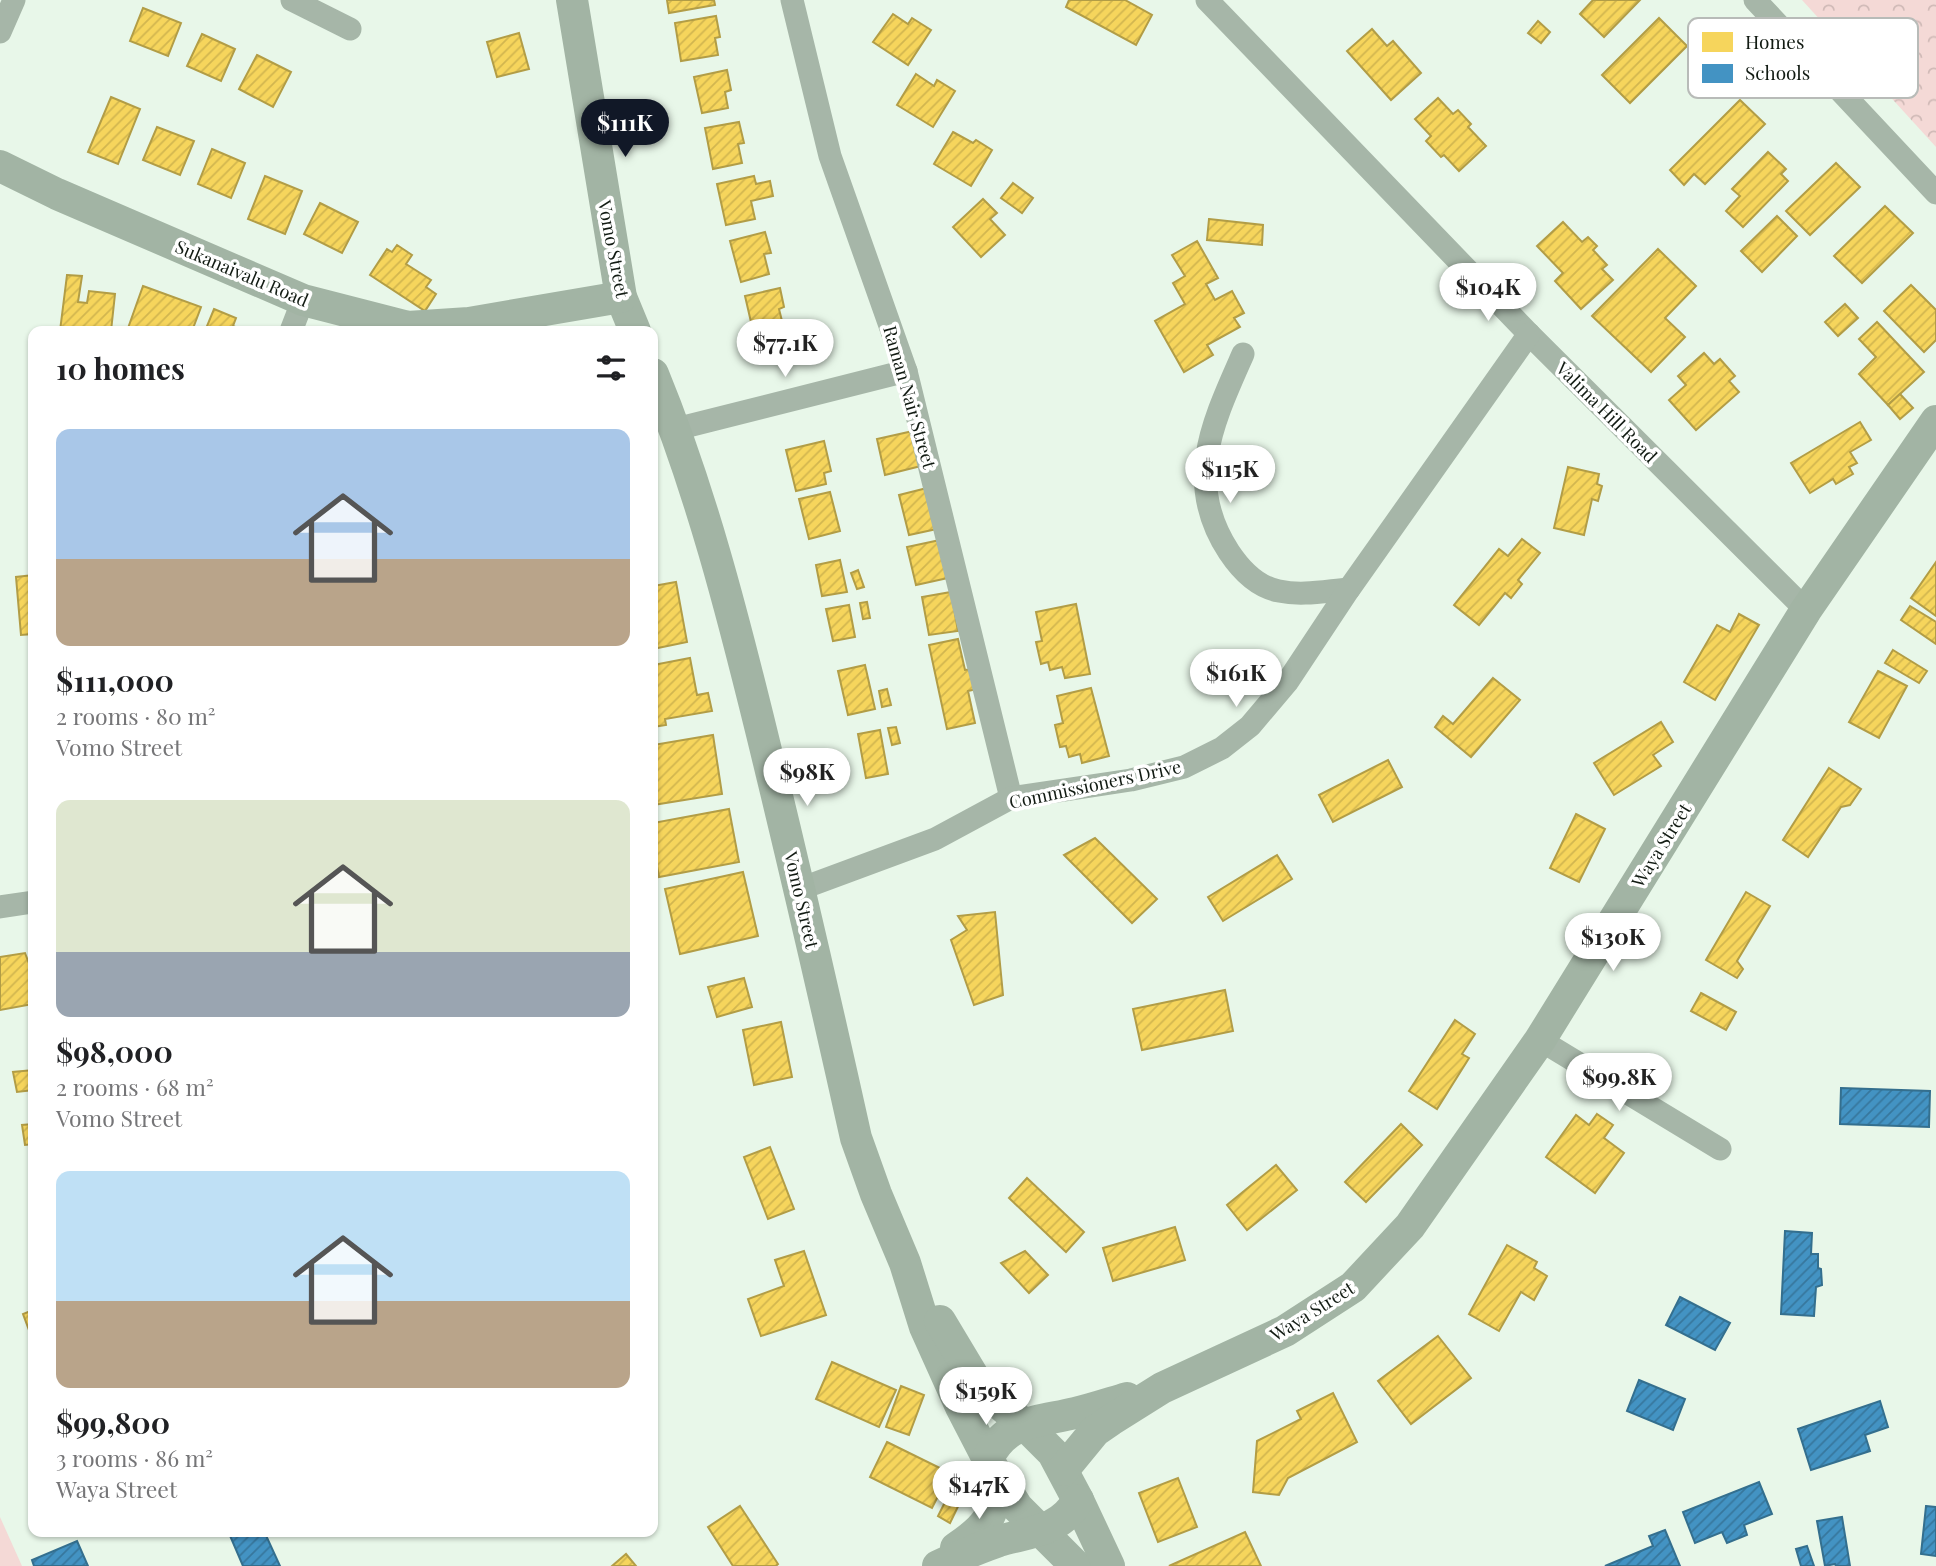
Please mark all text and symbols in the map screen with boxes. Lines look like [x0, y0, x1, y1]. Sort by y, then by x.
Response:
legend [1688, 18, 1918, 98]
text: Homes [1745, 28, 1804, 54]
text: Schools [1745, 59, 1810, 85]
pin: $111K [576, 100, 674, 159]
text: $111K [597, 106, 653, 137]
street label: Vomo Street [593, 197, 635, 300]
street label: Sukanaivalu Road [172, 234, 313, 312]
pin: $104K [1439, 264, 1537, 323]
text: $104K [1455, 270, 1521, 301]
pin: $77.1K [728, 320, 842, 379]
street label: Raman Nair Street [878, 323, 942, 472]
text: $77.1K [753, 326, 817, 357]
text: 10 homes [56, 348, 185, 388]
icon: filters [592, 349, 630, 387]
street label: Valima Hill Road [1551, 356, 1663, 468]
pin: $115K [1181, 446, 1279, 505]
text: $115K [1201, 452, 1259, 483]
icon: home [280, 475, 406, 601]
pin: $161K [1187, 650, 1285, 709]
text: $161K [1206, 656, 1266, 687]
text: $111,000 [56, 660, 174, 700]
text: 2 rooms · 80 m² [56, 700, 216, 731]
text: Vomo Street [56, 731, 182, 762]
pin: $98K [766, 748, 848, 808]
street label: Commissioners Drive [1007, 754, 1183, 814]
text: $98K [779, 755, 835, 786]
street label: Waya Street [1625, 798, 1697, 892]
icon: home [280, 846, 406, 972]
street label: Vomo Street [779, 848, 825, 951]
pin: $130K [1564, 914, 1662, 973]
text: $130K [1581, 920, 1645, 951]
text: $98,000 [56, 1031, 173, 1071]
pin: $99.8K [1562, 1054, 1676, 1113]
text: $99.8K [1582, 1060, 1656, 1091]
text: 2 rooms · 68 m² [56, 1071, 214, 1102]
text: Vomo Street [56, 1102, 182, 1133]
icon: home [280, 1217, 406, 1343]
street label: Waya Street [1265, 1275, 1359, 1347]
pin: $159K [937, 1368, 1035, 1427]
text: $159K [955, 1374, 1017, 1405]
text: $99,800 [56, 1402, 170, 1442]
text: 3 rooms · 86 m² [56, 1442, 213, 1473]
pin: $147K [930, 1462, 1028, 1521]
text: $147K [949, 1468, 1009, 1499]
text: Waya Street [56, 1473, 177, 1504]

